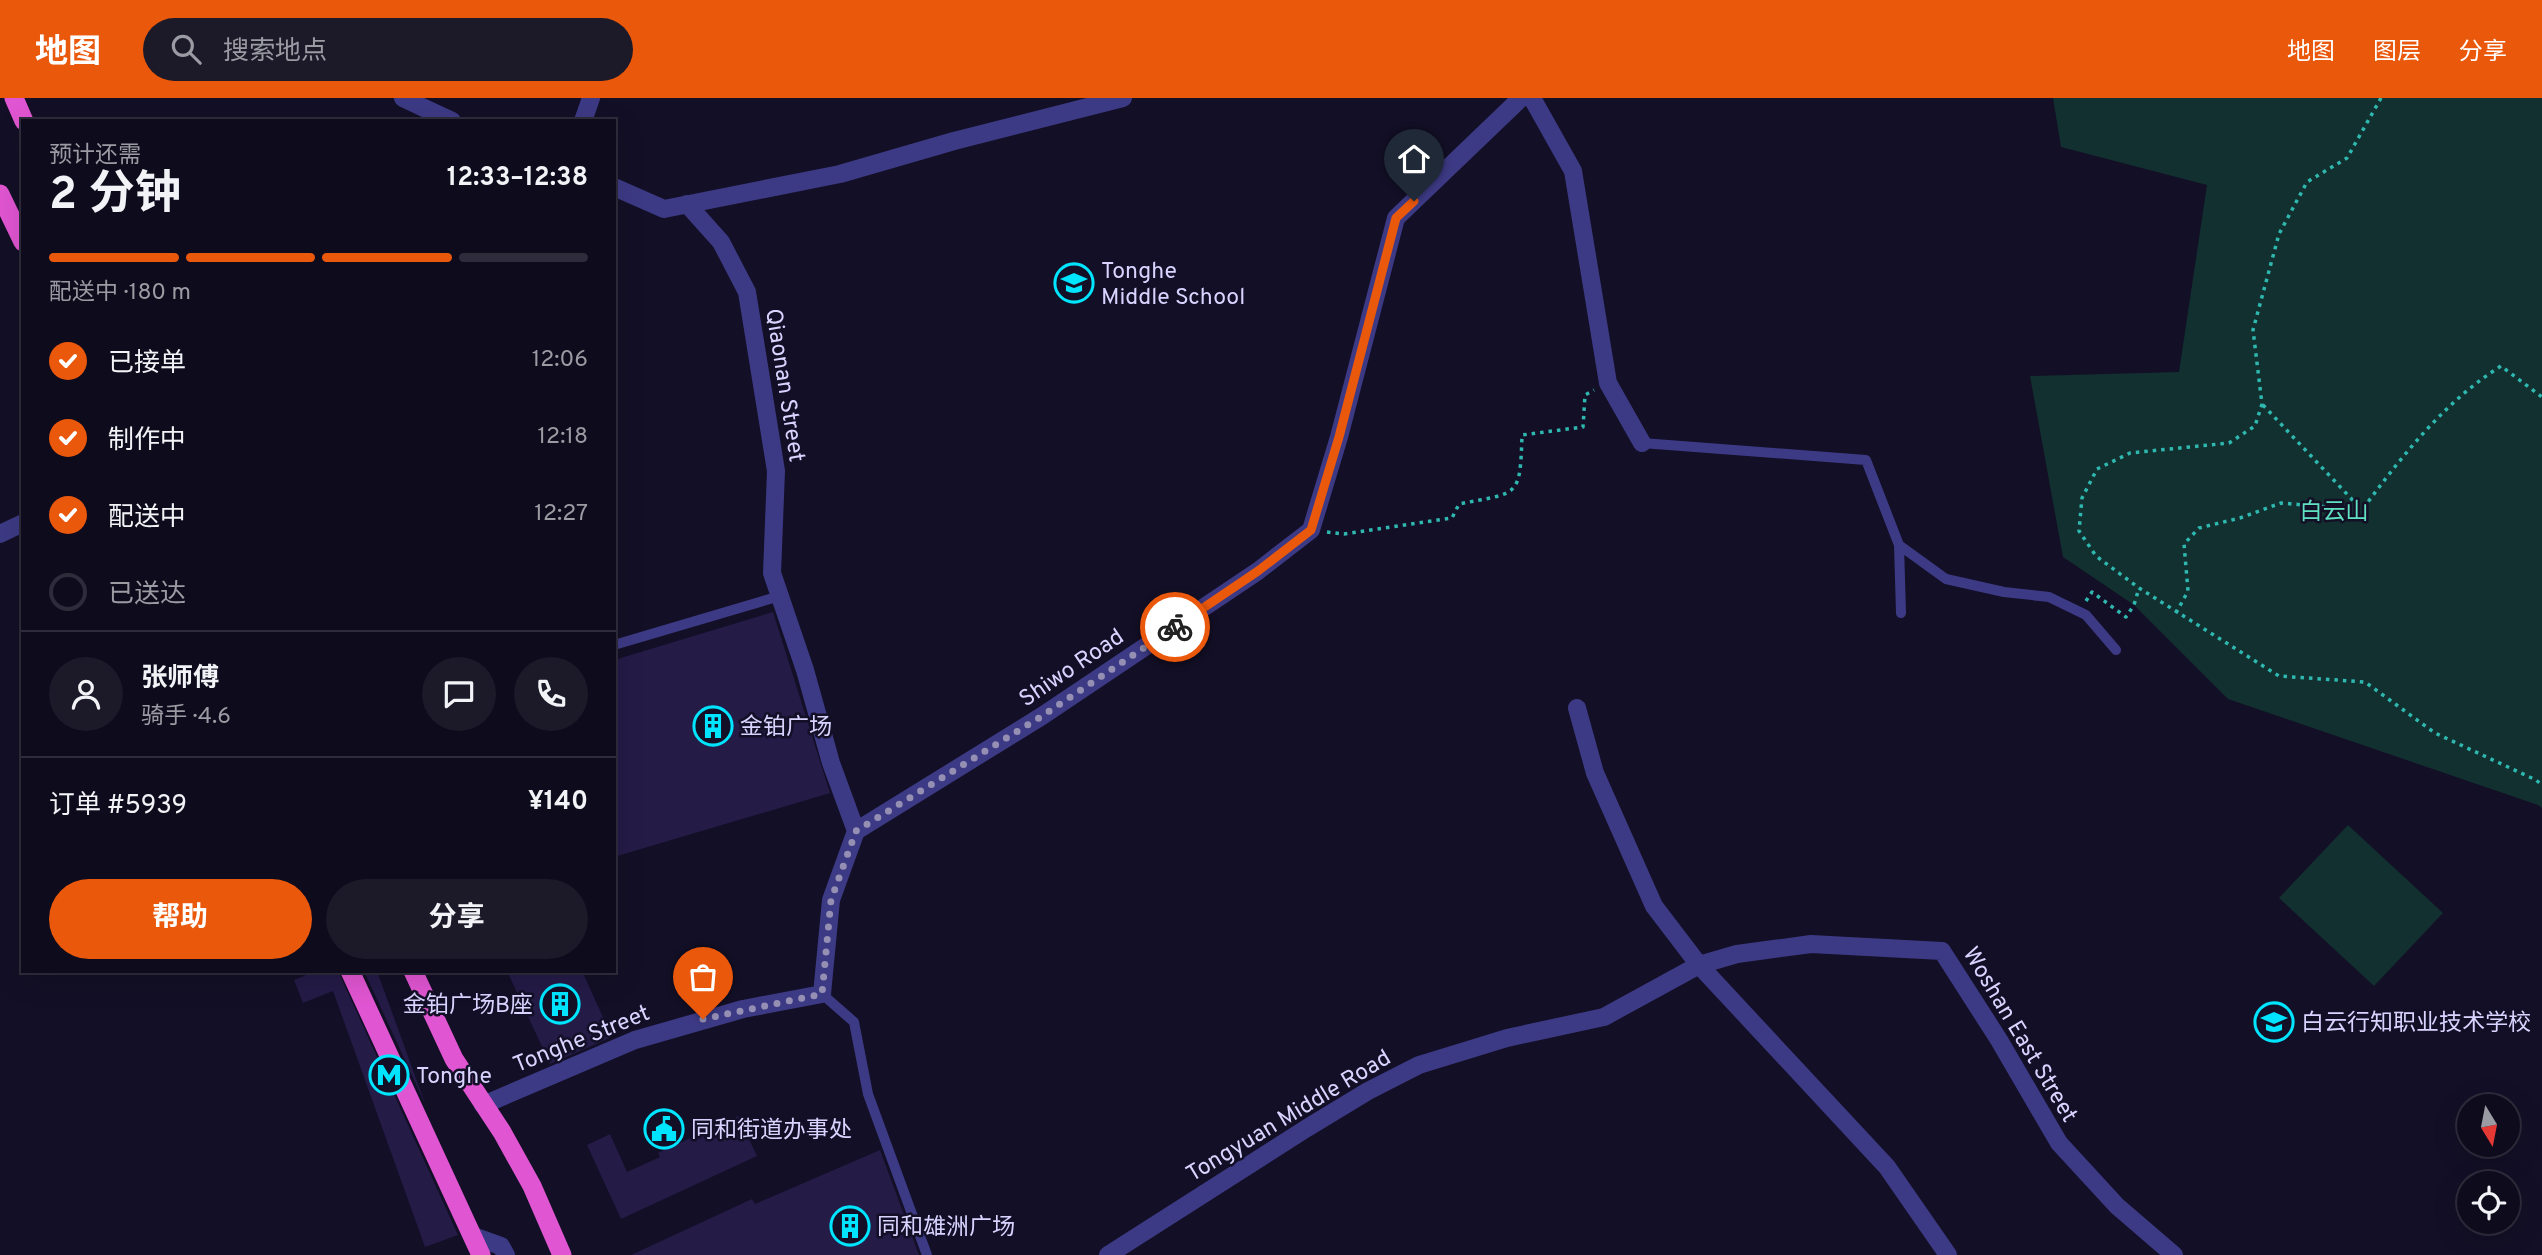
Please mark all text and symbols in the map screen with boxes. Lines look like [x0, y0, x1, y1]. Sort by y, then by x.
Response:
search box [143, 18, 633, 81]
icon: search [167, 30, 205, 68]
text: 地图 [35, 33, 101, 75]
text: 搜索地点 [223, 36, 327, 69]
text: 地图 [2287, 38, 2335, 68]
text: 图层 [2373, 38, 2421, 68]
text: 分享 [2459, 38, 2507, 68]
pin [1384, 129, 1444, 201]
icon: home [1395, 140, 1433, 178]
text: 预计还需 [49, 142, 141, 171]
text: 12:33–12:38 [447, 162, 588, 195]
text: 2 分钟 [49, 167, 181, 226]
place label: Tonghe Middle School [1101, 258, 1245, 313]
school or university icon: Tonghe Middle School [1053, 262, 1095, 304]
text: 配送中 · 180 m [49, 279, 191, 308]
street label: Qiaonan Street [757, 307, 810, 464]
icon: check [49, 342, 87, 380]
text: 12:06 [532, 346, 588, 375]
text: 已接单 [108, 348, 186, 381]
icon: check [49, 419, 87, 457]
text: 12:18 [538, 423, 588, 452]
text: 制作中 [108, 425, 186, 458]
icon: check [49, 496, 87, 534]
park label: 白云山 [2300, 499, 2369, 528]
text: 12:27 [534, 500, 588, 529]
text: 配送中 [108, 502, 186, 535]
text: 已送达 [108, 579, 186, 612]
courier [1140, 592, 1210, 662]
icon: bike [1156, 608, 1194, 646]
street label: Shiwo Road [1014, 623, 1130, 715]
button: person [49, 657, 123, 731]
button: chat [422, 657, 496, 731]
button: phone [514, 657, 588, 731]
text: 张师傅 [141, 663, 219, 696]
text: 骑手 · 4.6 [141, 703, 231, 732]
building icon: 金铂广场 [692, 705, 734, 747]
place label: 金铂广场 [740, 714, 832, 743]
text: ¥140 [528, 786, 588, 819]
text: 订单 #5939 [49, 790, 187, 823]
button: 帮助 [49, 879, 312, 959]
button: 分享 [326, 879, 588, 959]
street label: Woshan East Street [1955, 942, 2083, 1128]
pin [673, 947, 733, 1019]
icon: bag [684, 958, 722, 996]
building icon: 金铂广场B座 [539, 983, 581, 1025]
place label: 金铂广场B座 [403, 992, 533, 1021]
street label: Tonghe Street [509, 1000, 654, 1081]
school or university icon: 白云行知职业技术学校 [2253, 1001, 2295, 1043]
place label: 白云行知职业技术学校 [2301, 1010, 2531, 1039]
street label: Tongyuan Middle Road [1182, 1045, 1397, 1190]
metro station icon: Tonghe [368, 1054, 410, 1096]
place label: Tonghe [416, 1063, 492, 1092]
north arrow [2457, 1094, 2520, 1157]
map controls [2457, 1094, 2520, 1234]
public building icon: 同和街道办事处 [643, 1108, 685, 1150]
place label: 同和街道办事处 [691, 1117, 852, 1146]
button: locate [2457, 1171, 2520, 1234]
building icon: 同和雄洲广场 [829, 1205, 871, 1247]
place label: 同和雄洲广场 [877, 1214, 1015, 1243]

